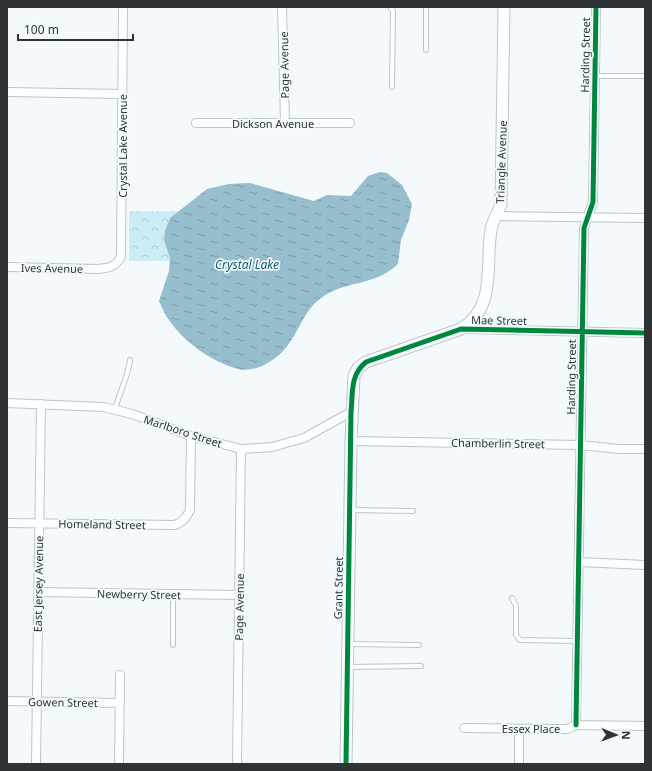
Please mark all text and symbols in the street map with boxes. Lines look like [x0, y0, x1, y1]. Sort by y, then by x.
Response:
scale bar [18, 16, 133, 42]
street label: Harding Street [577, 17, 593, 93]
text: 100 m [24, 21, 59, 38]
street label: Page Avenue [276, 31, 292, 99]
street label: Crystal Lake Avenue [115, 94, 130, 198]
street label: Dickson Avenue [232, 116, 314, 131]
street label: Triangle Avenue [492, 120, 510, 204]
water label: Crystal Lake [215, 256, 279, 273]
street label: Ives Avenue [21, 260, 83, 276]
street label: Mae Street [471, 312, 527, 328]
street label: Harding Street [563, 339, 579, 415]
street label: Marlboro Street [142, 411, 224, 451]
street label: Chamberlin Street [451, 435, 545, 451]
street label: Homeland Street [58, 516, 146, 532]
street label: East Jersey Avenue [30, 536, 46, 632]
street label: Grant Street [330, 556, 346, 620]
street label: Page Avenue [231, 573, 247, 641]
street label: Newberry Street [97, 586, 181, 602]
street label: Gowen Street [28, 694, 98, 710]
north arrow [596, 715, 636, 755]
street label: Essex Place [502, 721, 560, 736]
text: N [619, 731, 634, 740]

